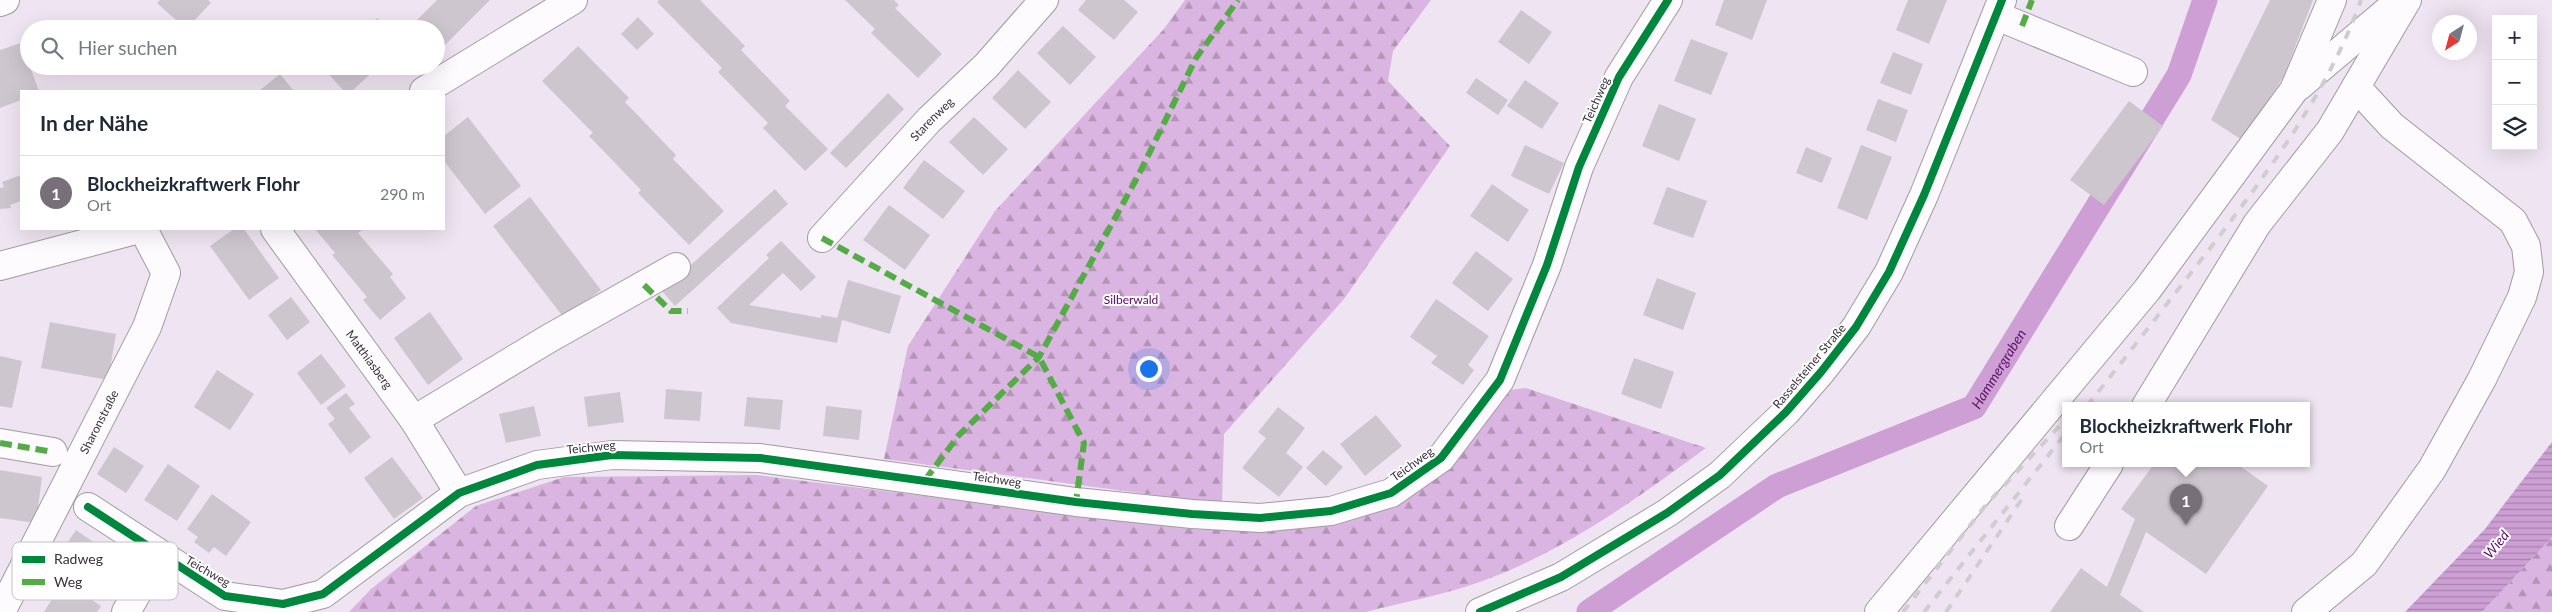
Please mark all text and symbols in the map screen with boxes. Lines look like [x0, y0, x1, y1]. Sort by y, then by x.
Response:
north arrow [2432, 15, 2477, 60]
map controls [2492, 15, 2537, 150]
button: + [2492, 15, 2537, 60]
search box [20, 20, 445, 75]
icon: search [38, 34, 66, 62]
text: Hier suchen [78, 36, 177, 59]
button: − [2492, 60, 2537, 105]
street label: Teichweg [1579, 74, 1613, 126]
street label: Starenweg [907, 94, 956, 144]
button: layers [2492, 105, 2537, 150]
text: In der Nähe [40, 110, 148, 135]
text: Blockheizkraftwerk Flohr [87, 172, 300, 195]
text: 1 [51, 184, 61, 203]
text: 290 m [380, 184, 425, 203]
text: Ort [87, 195, 111, 214]
park label: Silberwald [1104, 292, 1158, 307]
street label: Rasselsteiner Straße [1769, 321, 1849, 411]
water label: Hammergraben [1967, 325, 2029, 411]
street label: Matthiasberg [343, 327, 396, 392]
your location [1136, 356, 1162, 382]
street label: Sharonstraße [76, 387, 121, 456]
popup [2062, 402, 2310, 467]
text: Blockheizkraftwerk Flohr [2080, 414, 2292, 437]
street label: Teichweg [566, 437, 616, 457]
text: Ort [2080, 437, 2104, 456]
street label: Teichweg [1388, 443, 1436, 485]
street label: Teichweg [972, 468, 1022, 490]
pin: 1 [2170, 484, 2202, 525]
water label: Wied [2480, 526, 2513, 561]
legend [12, 542, 178, 600]
text: Radweg [54, 550, 103, 567]
street label: Teichweg [183, 552, 233, 590]
text: Weg [54, 573, 82, 590]

